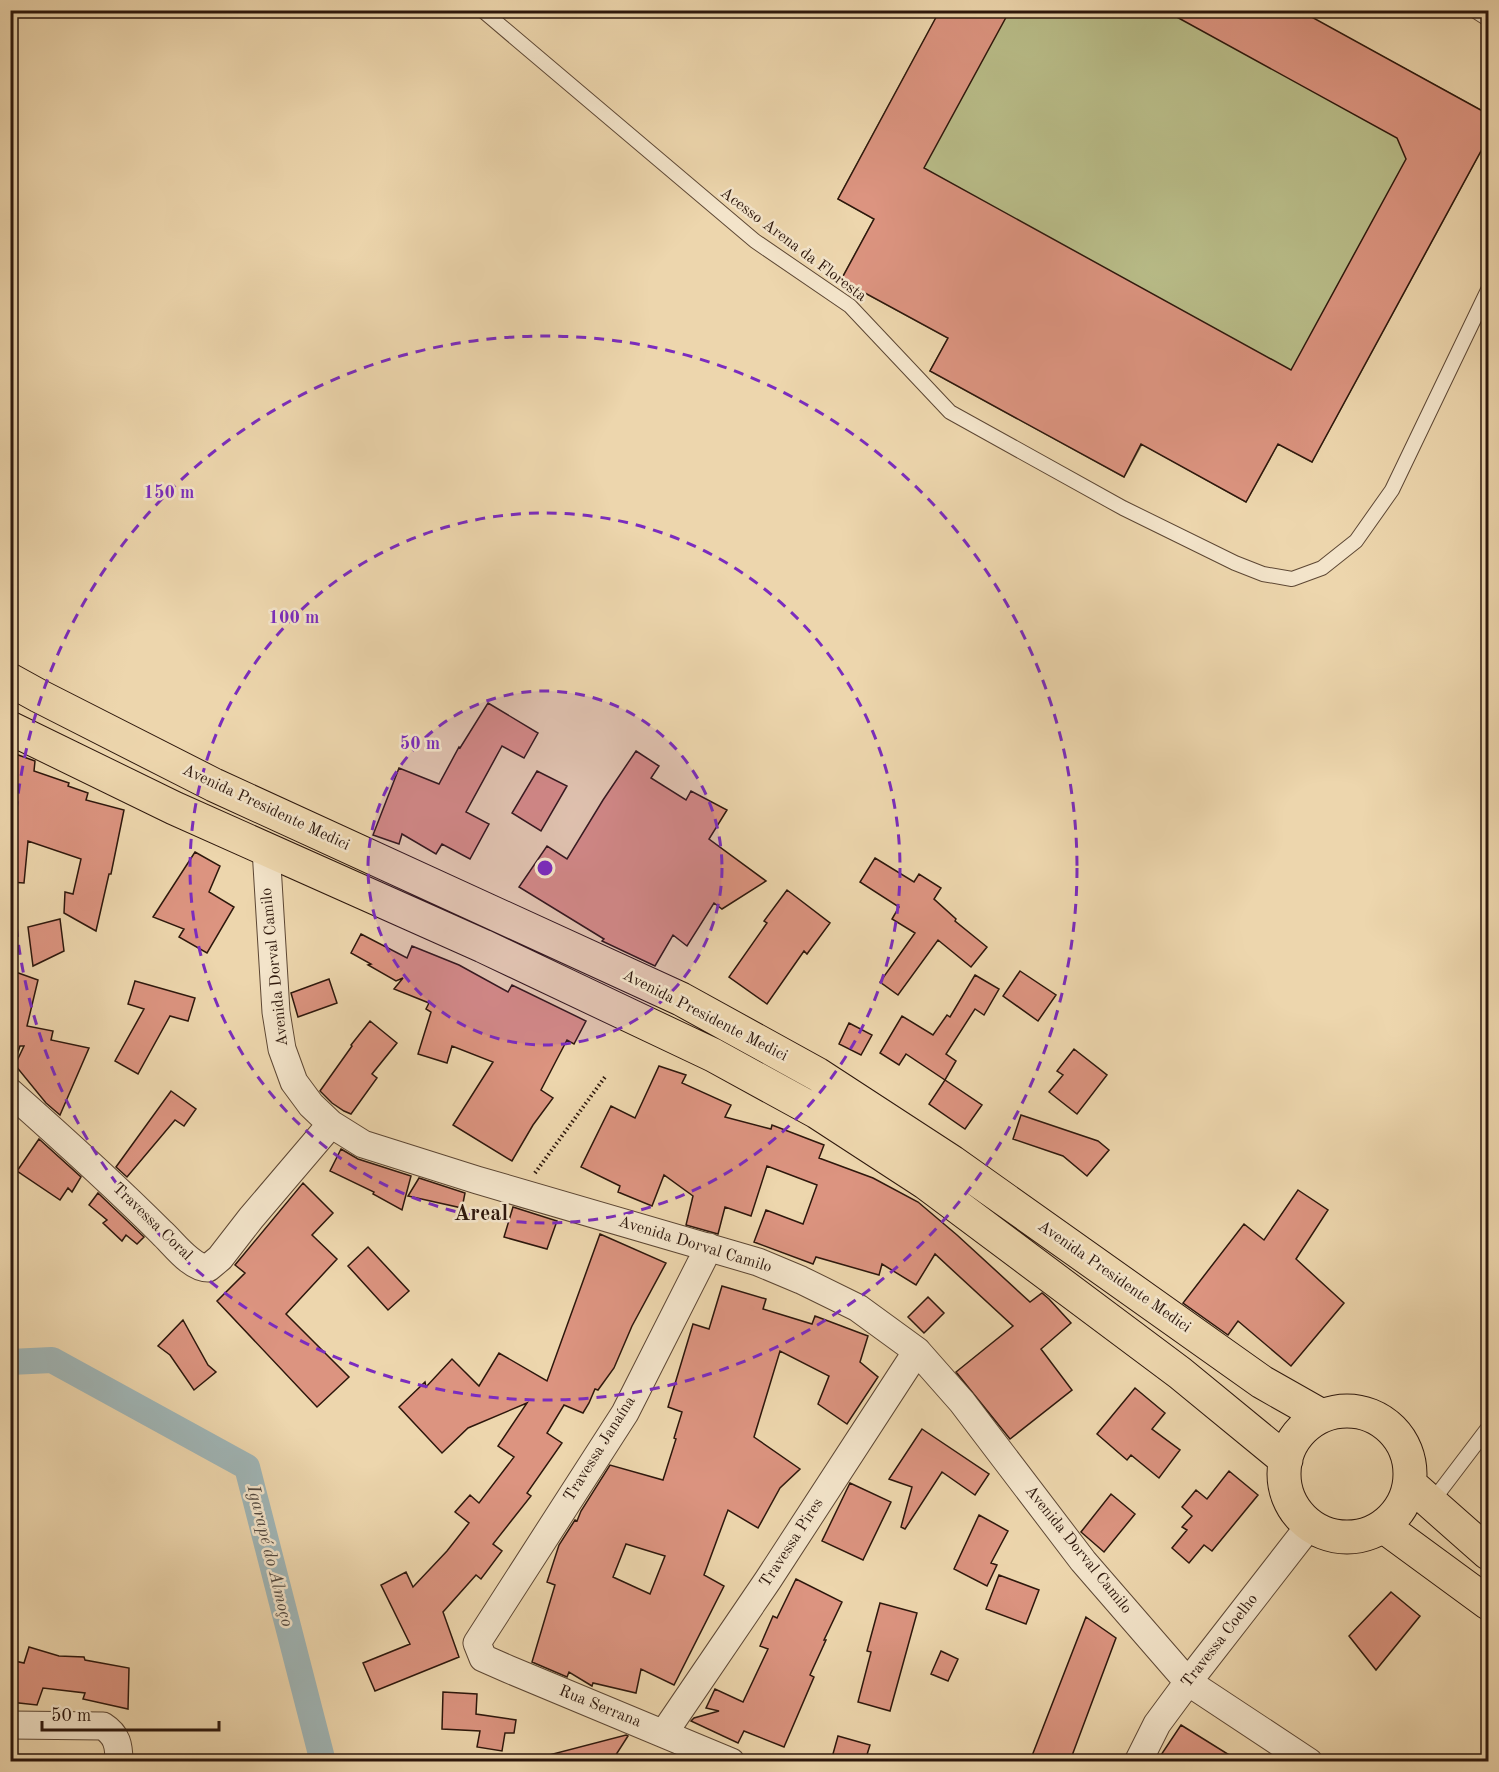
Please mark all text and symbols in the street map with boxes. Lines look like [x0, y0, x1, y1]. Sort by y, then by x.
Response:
street label: Acesso Arena da Floresta [717, 185, 869, 305]
text: 150 m [144, 484, 194, 502]
text: 100 m [269, 609, 319, 627]
text: 50 m [400, 735, 440, 753]
street label: Avenida Presidente Medici [180, 762, 352, 854]
centre of rings [535, 858, 555, 878]
street label: Avenida Dorval Camilo [259, 887, 291, 1047]
street label: Avenida Presidente Medici [620, 967, 790, 1065]
street label: Travessa Coral [109, 1180, 195, 1264]
district label: Areal [454, 1203, 508, 1225]
street label: Avenida Dorval Camilo [616, 1214, 774, 1276]
street label: Avenida Presidente Medici [1035, 1218, 1193, 1336]
street label: Travessa Janaína [561, 1394, 639, 1504]
water label: Igarapé do Almoço [243, 1482, 296, 1629]
street label: Avenida Dorval Camilo [1022, 1483, 1134, 1617]
street label: Travessa Pires [757, 1496, 827, 1590]
street label: Travessa Coelho [1179, 1591, 1261, 1691]
street label: Rua Serrana [557, 1683, 644, 1731]
scale bar [42, 1694, 219, 1732]
text: 50 m [51, 1707, 91, 1725]

